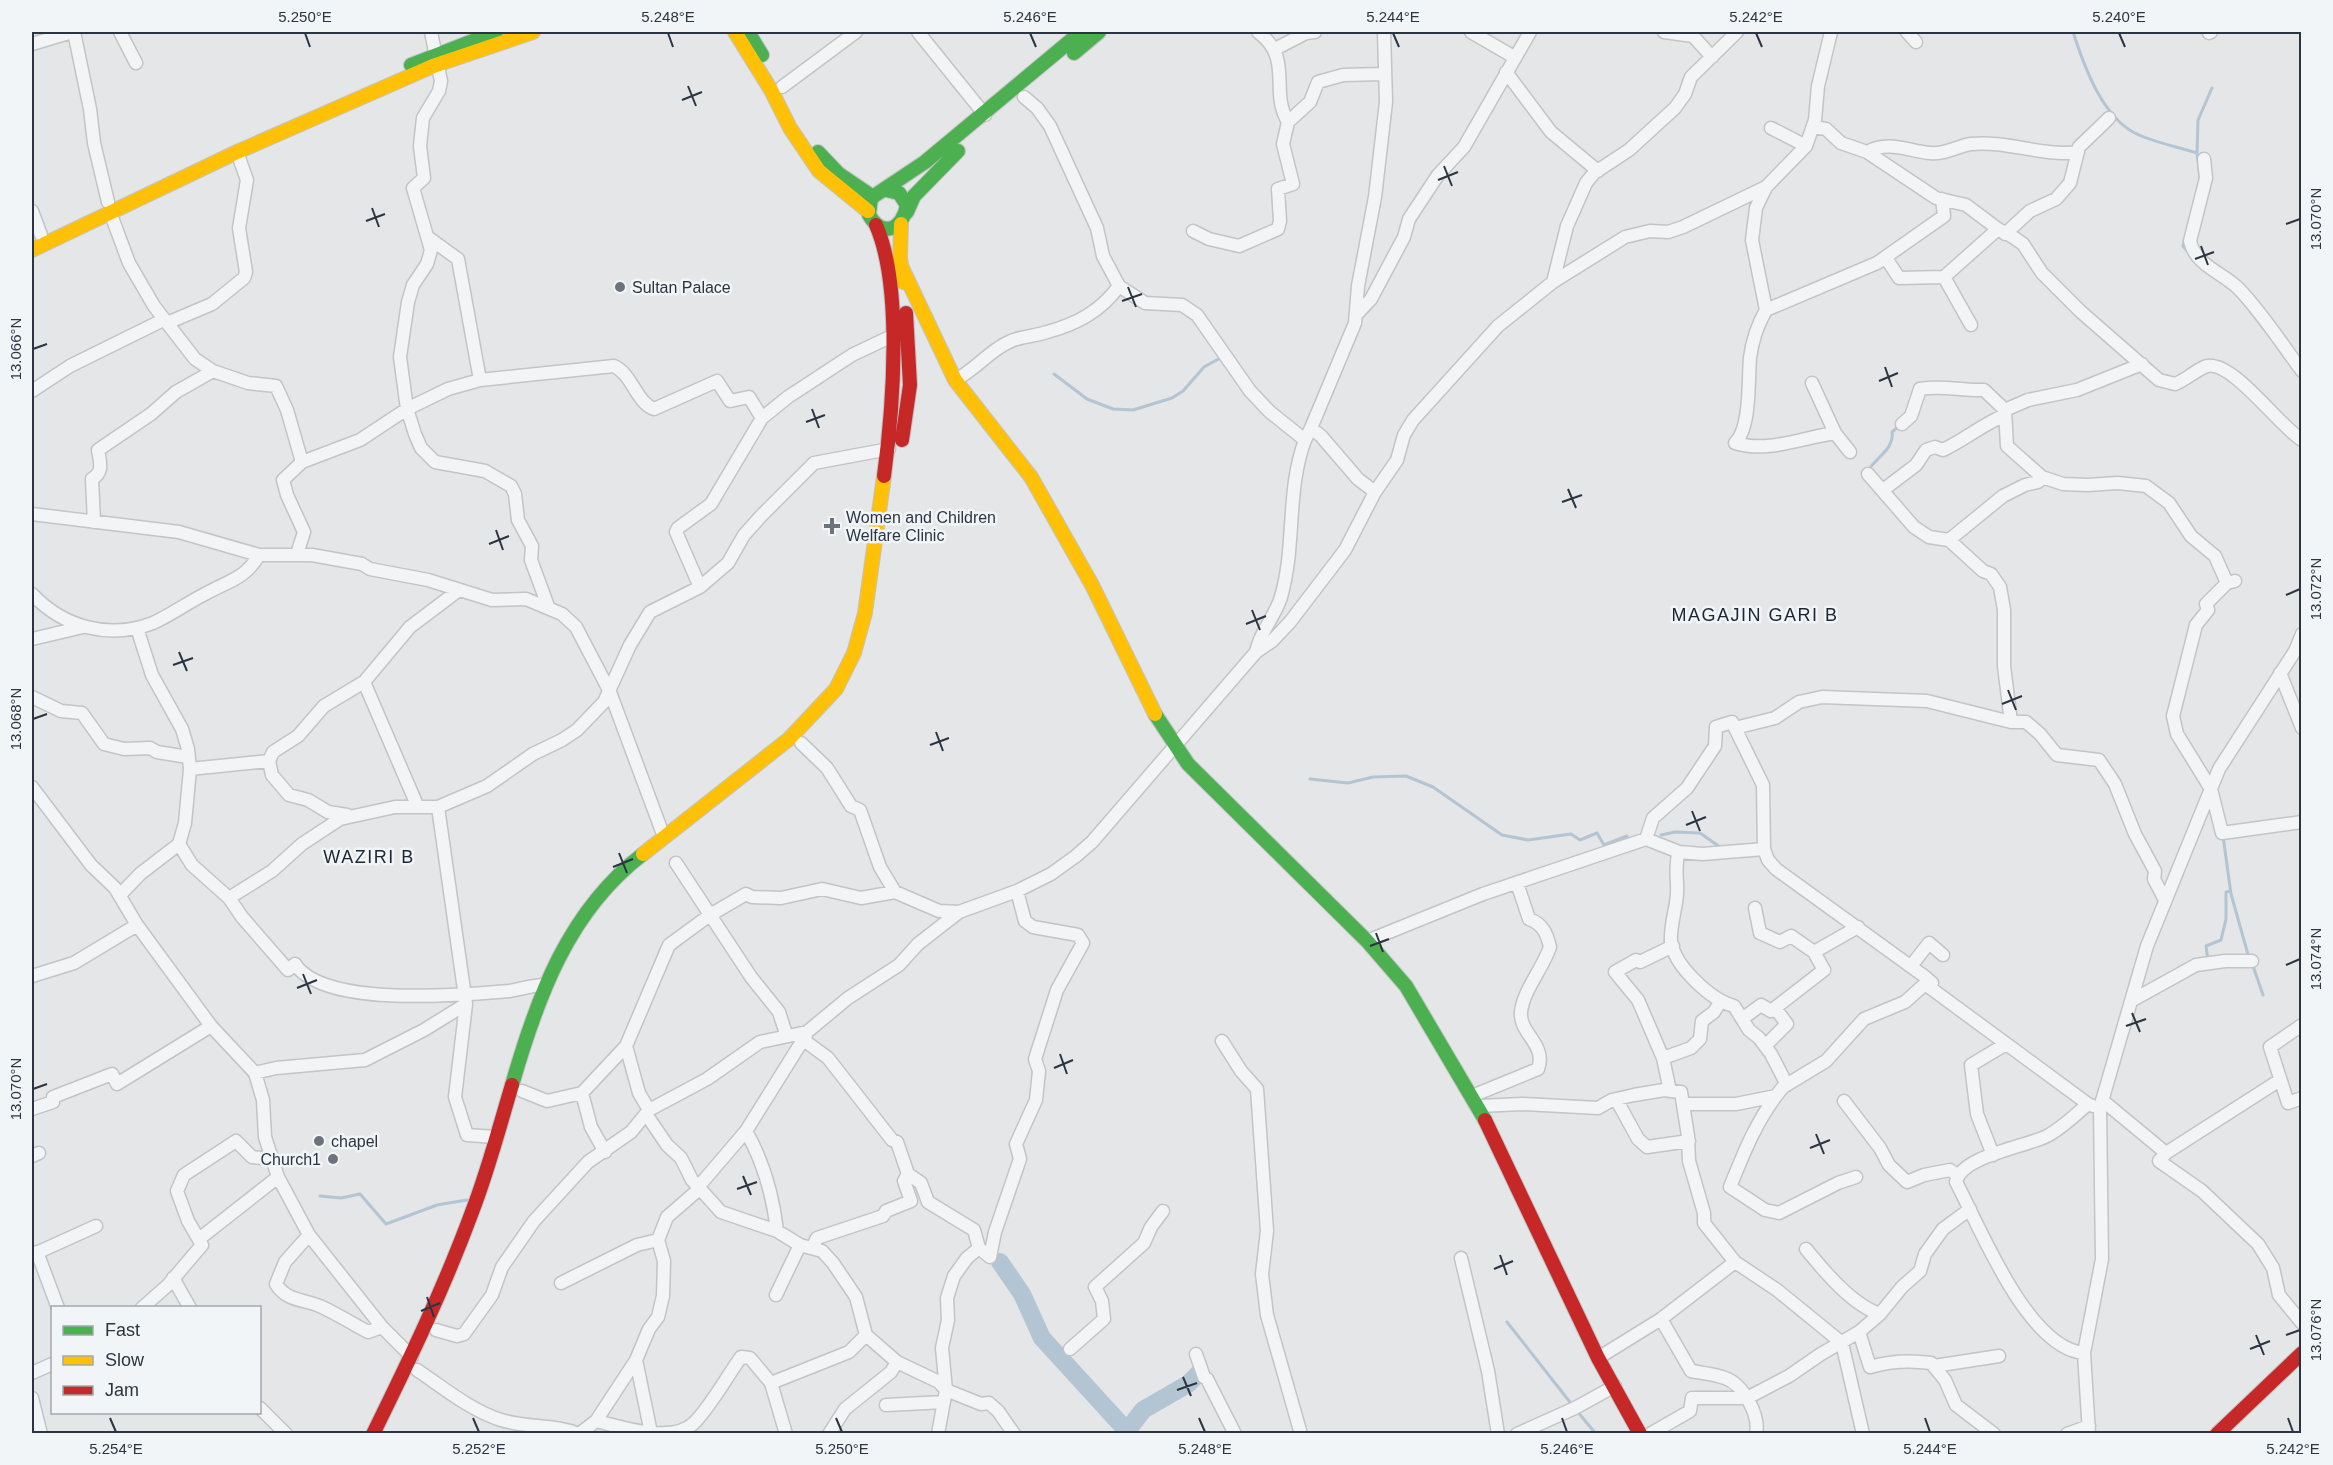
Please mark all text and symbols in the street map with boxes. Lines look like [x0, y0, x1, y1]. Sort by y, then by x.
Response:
text: 5.250°E [278, 8, 332, 25]
text: 5.248°E [641, 8, 695, 25]
text: 5.246°E [1003, 8, 1057, 25]
text: 5.244°E [1366, 8, 1420, 25]
text: 5.242°E [1729, 8, 1783, 25]
text: 5.240°E [2092, 8, 2146, 25]
text: 13.070°N [2307, 188, 2324, 250]
place label: Sultan Palace [632, 279, 731, 296]
marker: Sultan Palace [613, 280, 627, 294]
text: 13.066°N [7, 318, 24, 380]
place label: Women and Children Welfare Clinic [846, 509, 996, 544]
marker: Women and Children Welfare Clinic [823, 517, 841, 535]
text: 13.072°N [2307, 558, 2324, 620]
district label: MAGAJIN GARI B [1671, 605, 1839, 625]
text: 13.068°N [7, 688, 24, 750]
district label: WAZIRI B [323, 847, 415, 867]
text: 13.074°N [2307, 928, 2324, 990]
text: 13.070°N [7, 1058, 24, 1120]
place label: chapel [331, 1133, 378, 1150]
marker: chapel [312, 1134, 326, 1148]
place label: Church1 [261, 1151, 321, 1168]
marker: Church1 [326, 1152, 340, 1166]
text: 13.076°N [2307, 1299, 2324, 1361]
legend [51, 1306, 261, 1414]
text: Fast [105, 1320, 140, 1340]
text: Slow [105, 1350, 145, 1370]
text: Jam [105, 1380, 139, 1400]
text: 5.254°E [89, 1440, 143, 1457]
text: 5.252°E [452, 1440, 506, 1457]
text: 5.250°E [815, 1440, 869, 1457]
text: 5.248°E [1178, 1440, 1232, 1457]
text: 5.246°E [1540, 1440, 1594, 1457]
text: 5.244°E [1903, 1440, 1957, 1457]
text: 5.242°E [2266, 1440, 2320, 1457]

